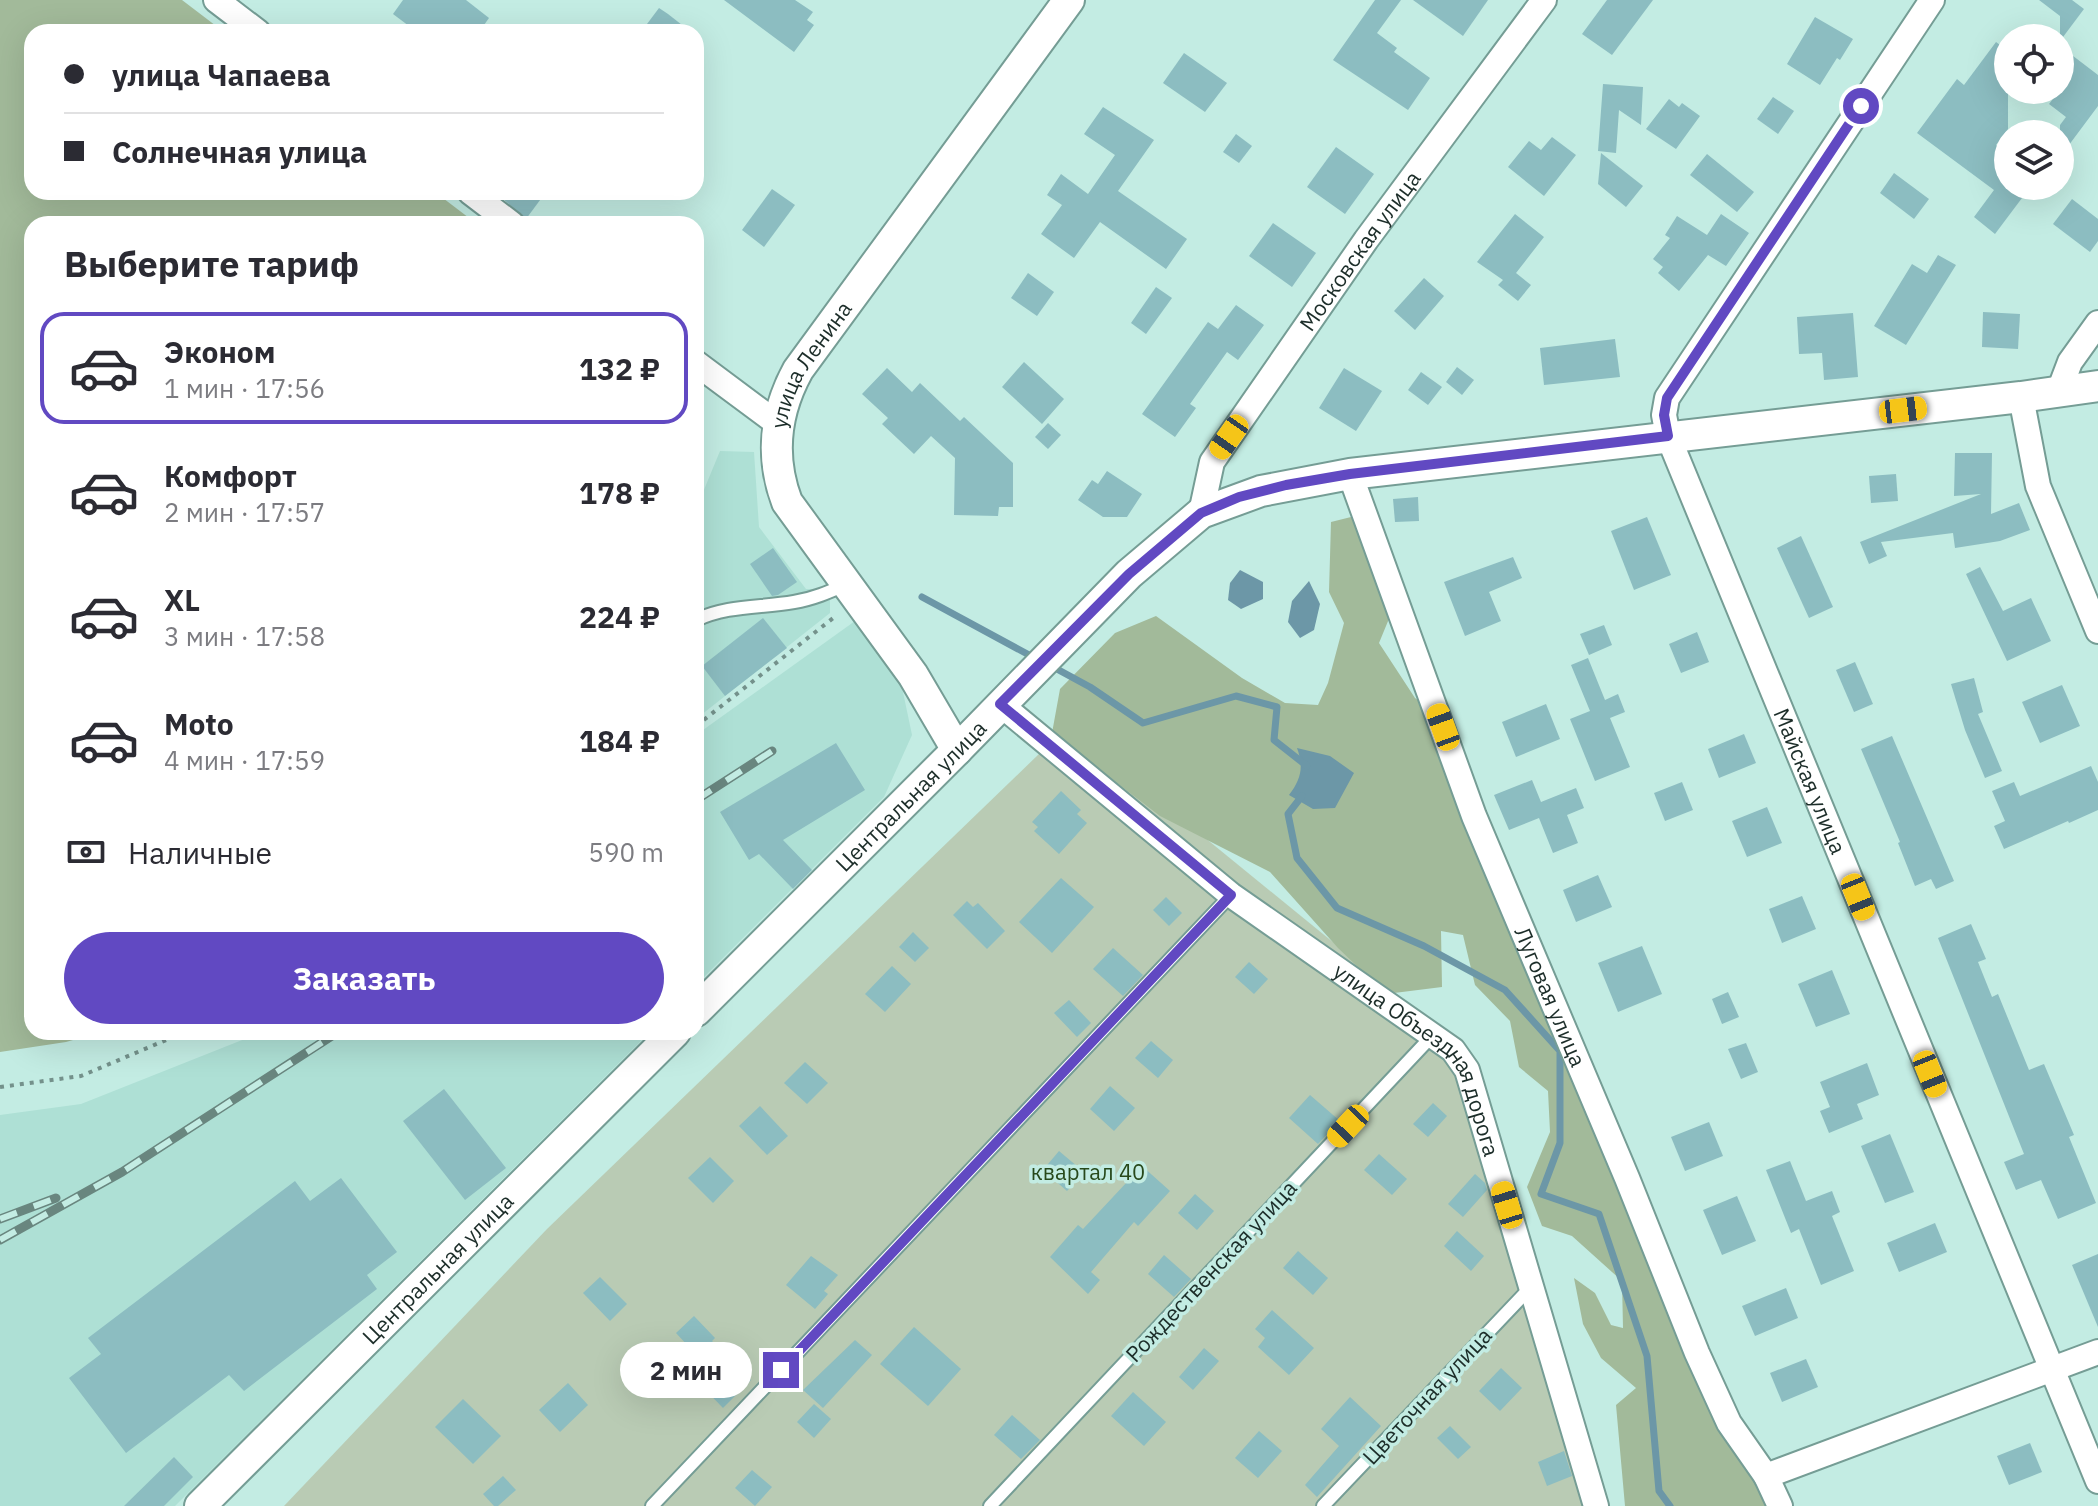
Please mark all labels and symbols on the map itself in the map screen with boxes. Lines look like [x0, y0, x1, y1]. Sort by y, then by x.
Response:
route start [1843, 88, 1879, 124]
street label: Московская улица [1292, 164, 1427, 336]
street label: улица Ленина [763, 295, 858, 431]
car [1878, 395, 1928, 425]
car [1205, 410, 1253, 464]
car [1424, 700, 1462, 754]
street label: Майская улица [1768, 704, 1854, 858]
street label: Центральная улица [829, 713, 992, 878]
car [1838, 870, 1878, 924]
street label: Луговая улица [1508, 922, 1593, 1071]
street label: улица Объездная дорога [1328, 956, 1507, 1160]
car [1910, 1047, 1950, 1101]
car [1323, 1100, 1373, 1152]
park label: квартал 40 [1031, 1157, 1145, 1186]
street label: Рождественская улица [1119, 1173, 1303, 1368]
car [1489, 1179, 1525, 1231]
street label: Центральная улица [356, 1186, 520, 1350]
street label: Цветочная улица [1356, 1321, 1498, 1470]
callout: 2 мин [621, 1342, 753, 1398]
route end [763, 1352, 799, 1388]

